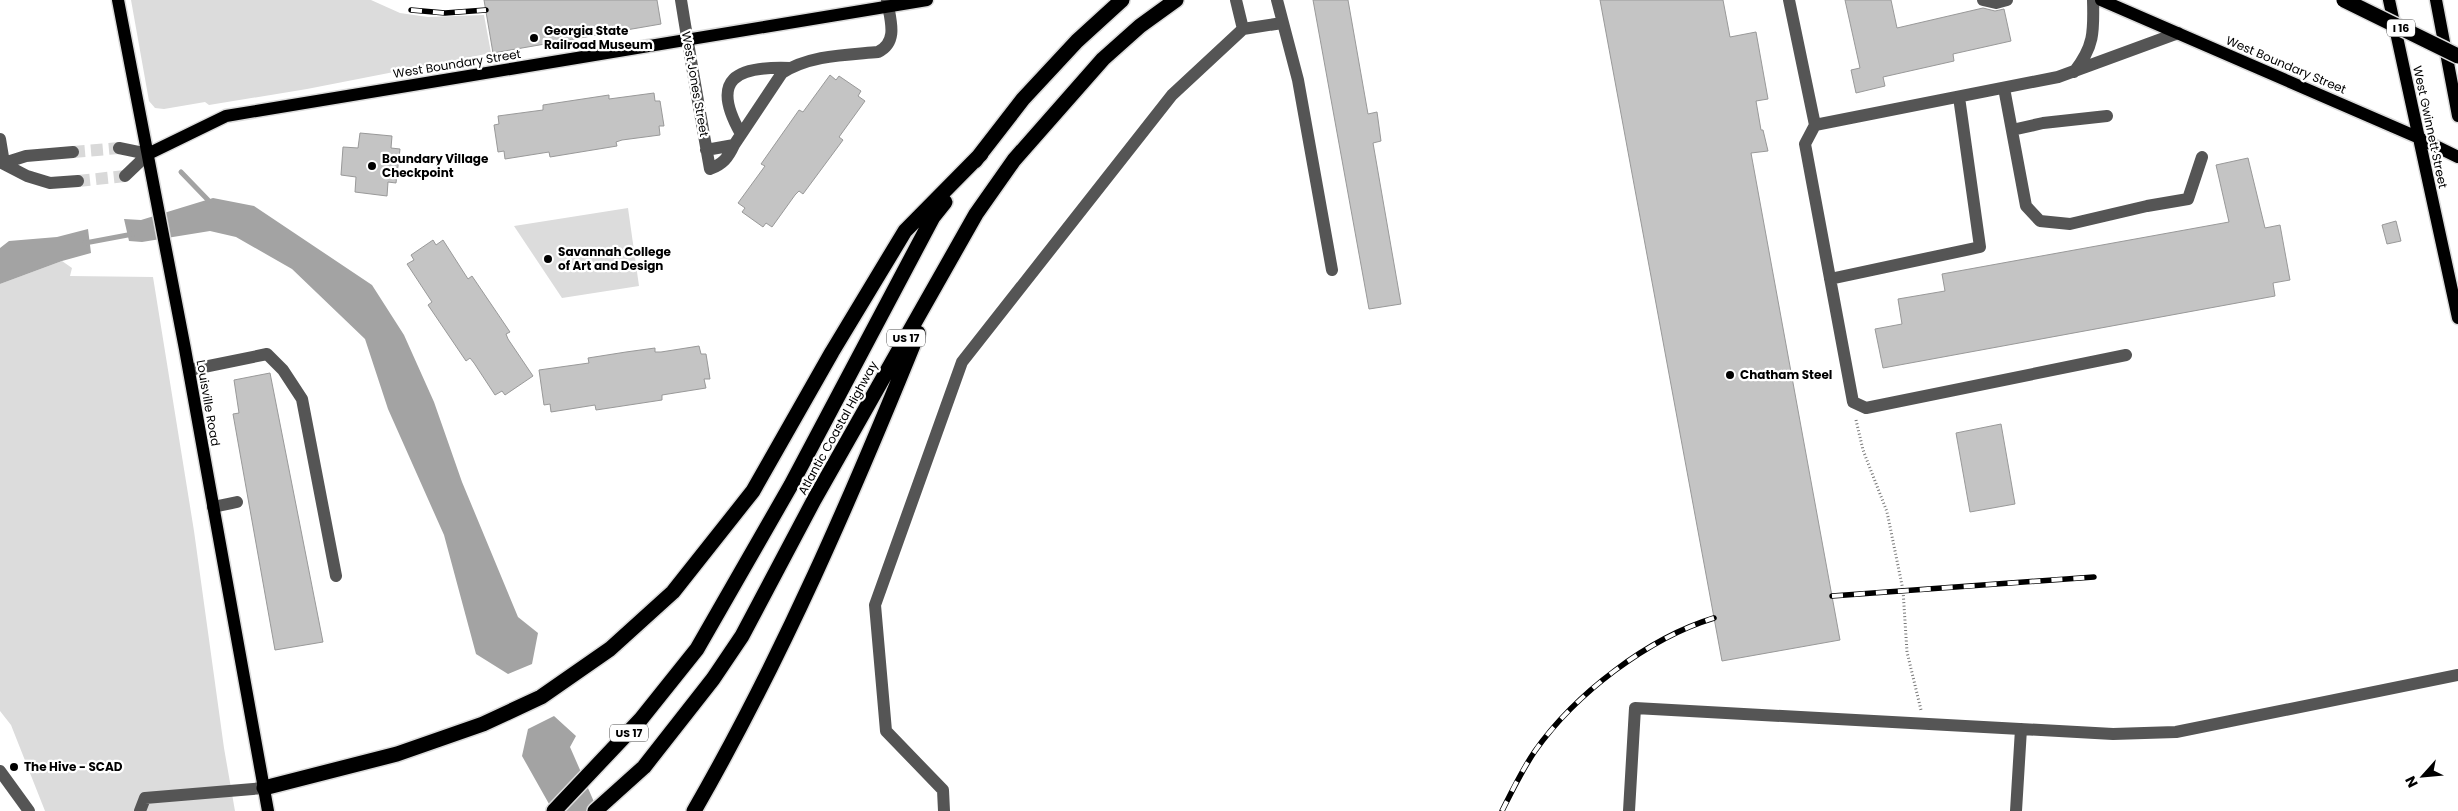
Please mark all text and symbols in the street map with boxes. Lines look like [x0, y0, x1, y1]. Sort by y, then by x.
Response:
road number: I 16 [2387, 19, 2415, 36]
place label: Georgia State Railroad Museum [544, 22, 653, 53]
street label: West Jones Street [678, 30, 713, 138]
street label: West Boundary Street [2223, 31, 2349, 98]
marker: Georgia State Railroad Museum [528, 32, 540, 44]
street label: West Boundary Street [392, 45, 522, 82]
street label: West Gwinnett Street [2409, 64, 2452, 190]
place label: Boundary Village Checkpoint [382, 150, 489, 181]
marker: Boundary Village Checkpoint [366, 160, 378, 172]
place label: Savannah College of Art and Design [558, 243, 672, 274]
marker: Savannah College of Art and Design [542, 253, 554, 265]
road number: US 17 [887, 329, 925, 346]
street label: Louisville Road [193, 358, 224, 447]
street label: Atlantic Coastal Highway [794, 358, 882, 498]
place label: Chatham Steel [1740, 366, 1832, 383]
marker: Chatham Steel [1724, 369, 1736, 381]
road number: US 17 [610, 724, 648, 741]
north arrow [2398, 751, 2448, 801]
place label: The Hive - SCAD [24, 758, 123, 775]
marker: The Hive - SCAD [8, 761, 20, 773]
text: N [2400, 773, 2423, 791]

